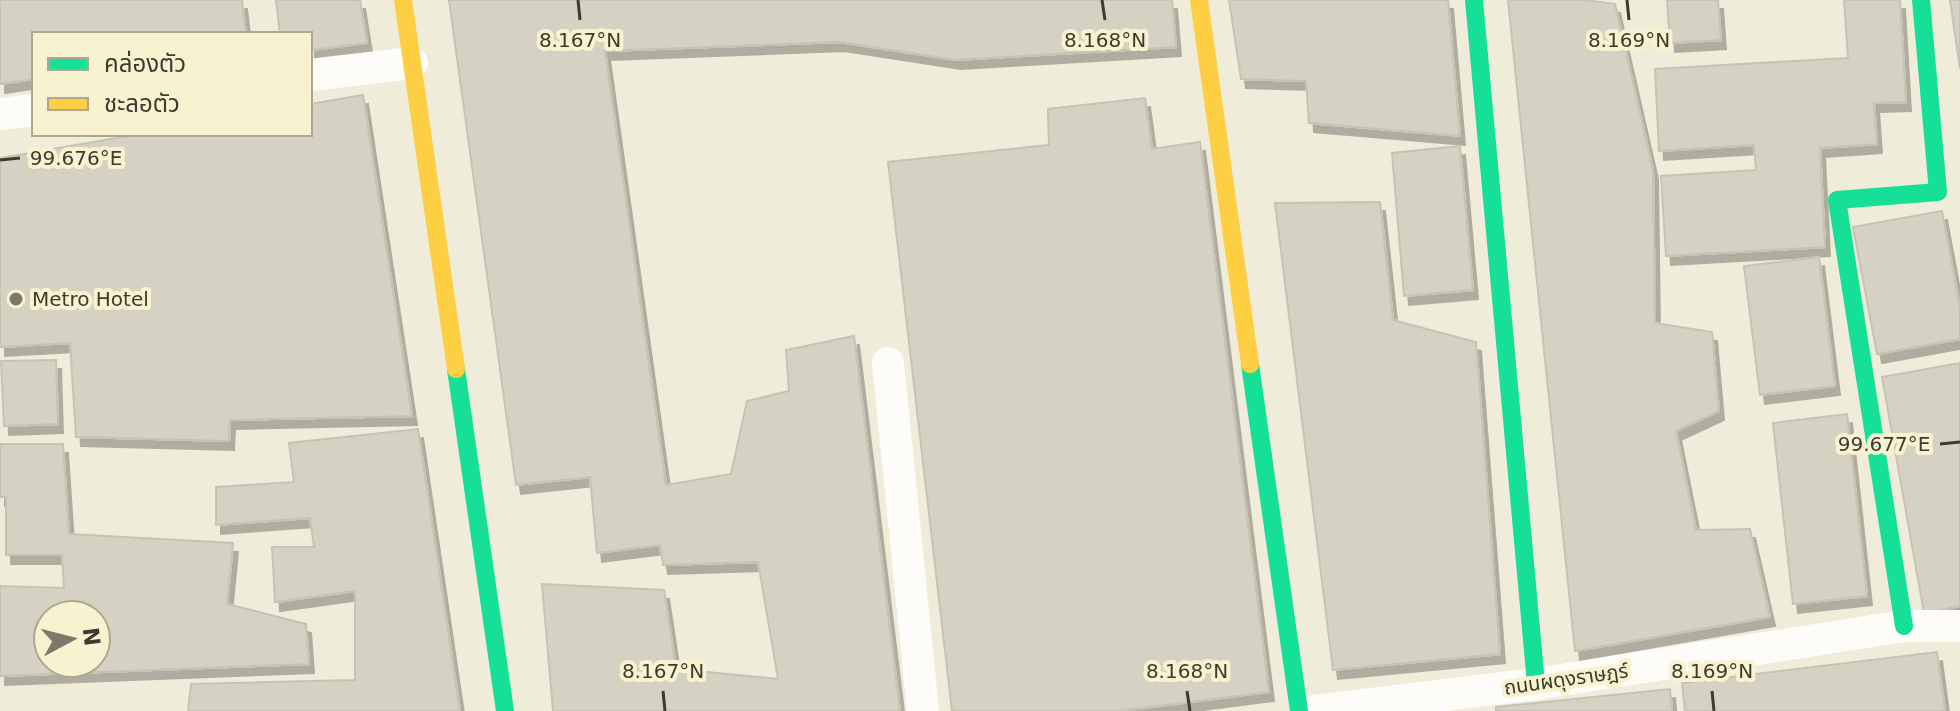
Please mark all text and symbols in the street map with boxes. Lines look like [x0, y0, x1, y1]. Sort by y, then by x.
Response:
text: 8.167°N [539, 28, 621, 52]
text: 8.168°N [1064, 28, 1146, 52]
text: 8.169°N [1588, 28, 1670, 52]
legend [32, 32, 312, 136]
text: คล่องตัว [104, 50, 186, 78]
text: ชะลอตัว [104, 90, 180, 118]
text: 99.676°E [30, 146, 122, 170]
place label: Metro Hotel [32, 287, 149, 311]
marker: Metro Hotel [7, 290, 25, 308]
text: 99.677°E [1838, 432, 1930, 456]
north arrow [32, 599, 112, 679]
text: N [78, 626, 105, 647]
street label: ถนนผดุงราษฎร์ [1502, 658, 1631, 700]
text: 8.167°N [622, 659, 704, 683]
text: 8.168°N [1146, 659, 1228, 683]
text: 8.169°N [1671, 659, 1753, 683]

